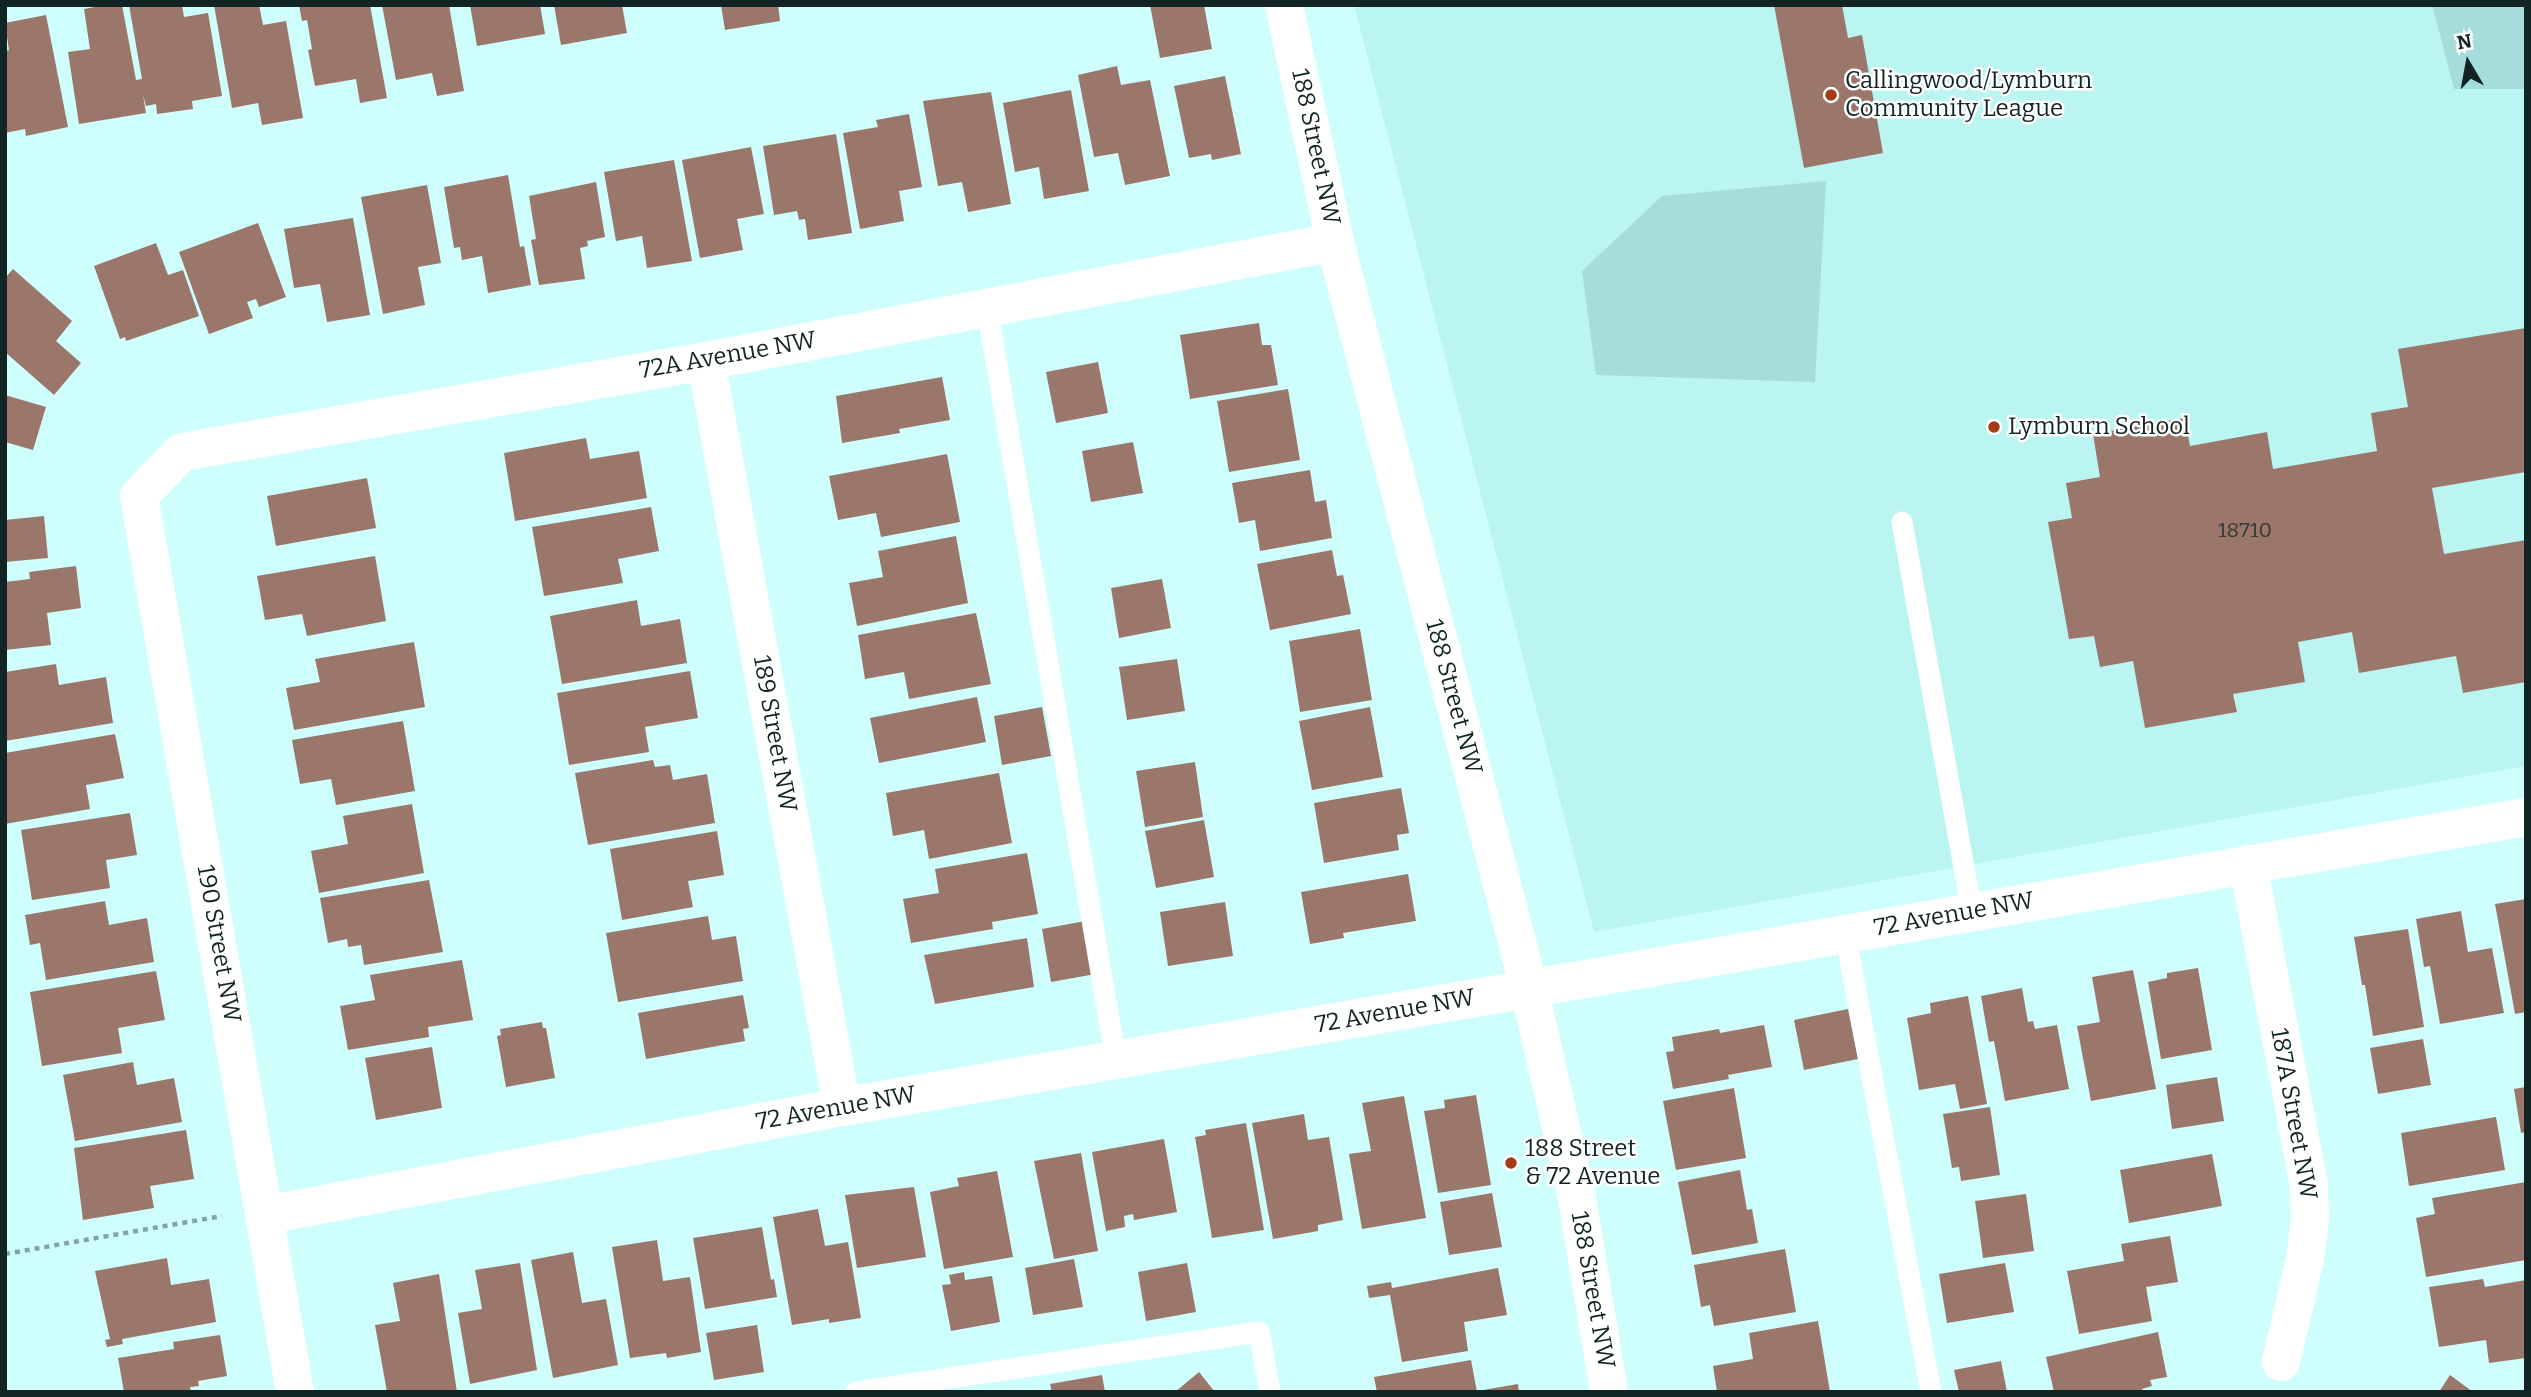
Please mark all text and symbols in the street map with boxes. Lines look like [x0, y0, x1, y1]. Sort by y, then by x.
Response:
north arrow [2433, 28, 2503, 98]
text: N [2455, 29, 2473, 54]
street label: 188 Street NW [1284, 66, 1346, 228]
place label: Callingwood/Lymburn Community League [1845, 67, 2092, 123]
marker: Callingwood/Lymburn Community League [1823, 87, 1839, 103]
street label: 72A Avenue NW [637, 326, 819, 386]
place label: Lymburn School [2008, 413, 2190, 441]
marker: Lymburn School [1986, 419, 2002, 435]
house number: 18710 [2218, 518, 2272, 544]
street label: 188 Street NW [1419, 617, 1487, 777]
street label: 189 Street NW [746, 653, 802, 815]
street label: 190 Street NW [190, 863, 246, 1025]
street label: 72 Avenue NW [1872, 887, 2036, 943]
street label: 72 Avenue NW [1313, 984, 1477, 1040]
street label: 187A Street NW [2264, 1026, 2322, 1202]
street label: 72 Avenue NW [754, 1081, 918, 1137]
place label: 188 Street & 72 Avenue [1525, 1135, 1660, 1191]
marker: 188 Street & 72 Avenue [1503, 1155, 1519, 1171]
street label: 188 Street NW [1564, 1209, 1620, 1371]

